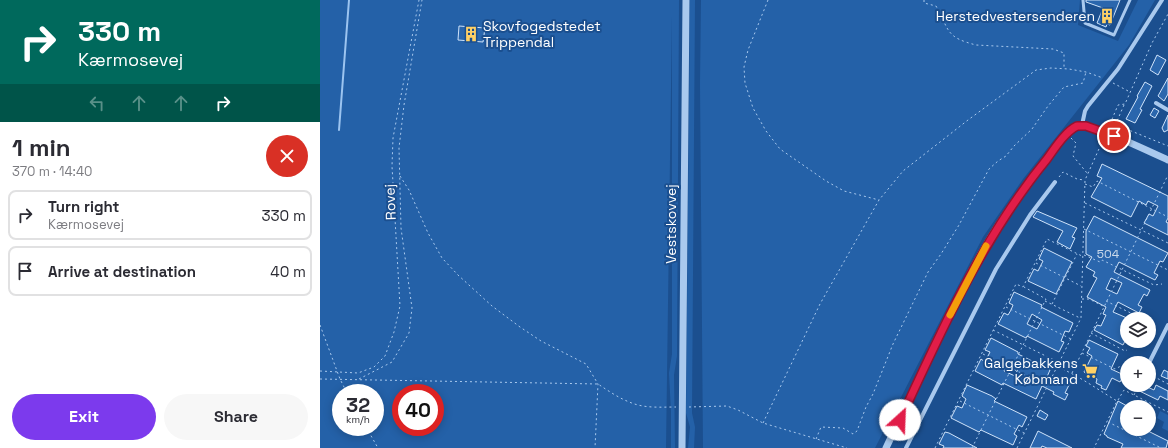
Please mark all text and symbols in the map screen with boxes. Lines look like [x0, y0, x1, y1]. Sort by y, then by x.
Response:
place label: Herstedvestersenderen [936, 7, 1095, 25]
building icon: Herstedvestersenderen [1098, 7, 1116, 25]
text: 330 m [78, 13, 161, 49]
icon: right [12, 16, 64, 68]
place label: Skovfogedstedet Trippendal [483, 17, 601, 51]
building icon: Skovfogedstedet Trippendal [462, 25, 480, 43]
text: Kærmosevej [78, 48, 183, 71]
icon: left [86, 92, 108, 114]
icon: ahead [128, 92, 150, 114]
icon: ahead [170, 92, 192, 114]
icon: right [212, 92, 234, 114]
pin [1097, 119, 1131, 153]
icon: arrive [1103, 125, 1125, 147]
text: 1 min [12, 132, 71, 163]
button: close [266, 135, 308, 177]
text: 370 m · 14:40 [12, 163, 92, 180]
street label: Rovej [380, 184, 400, 220]
street label: Vestskovvej [662, 184, 680, 264]
text: Turn right [48, 197, 119, 216]
icon: right [14, 204, 36, 226]
text: 330 m [262, 206, 306, 225]
text: Kærmosevej [48, 216, 124, 233]
house number: 504 [1097, 246, 1120, 262]
icon: arrive [14, 260, 36, 282]
text: Arrive at destination [48, 262, 196, 281]
text: 40 m [270, 262, 306, 281]
map controls [1120, 312, 1156, 436]
button: layers [1120, 312, 1156, 348]
place label: Galgebakkens Købmand [984, 354, 1078, 388]
button: + [1120, 356, 1156, 392]
supermarket icon: Galgebakkens Købmand [1081, 362, 1099, 380]
speed limit sign: 40 [392, 384, 444, 436]
text: 32 [346, 392, 370, 418]
button: Exit [12, 394, 156, 440]
button: Share [164, 394, 308, 440]
position arrow [879, 399, 921, 441]
button: − [1120, 400, 1156, 436]
text: km/h [346, 413, 370, 426]

